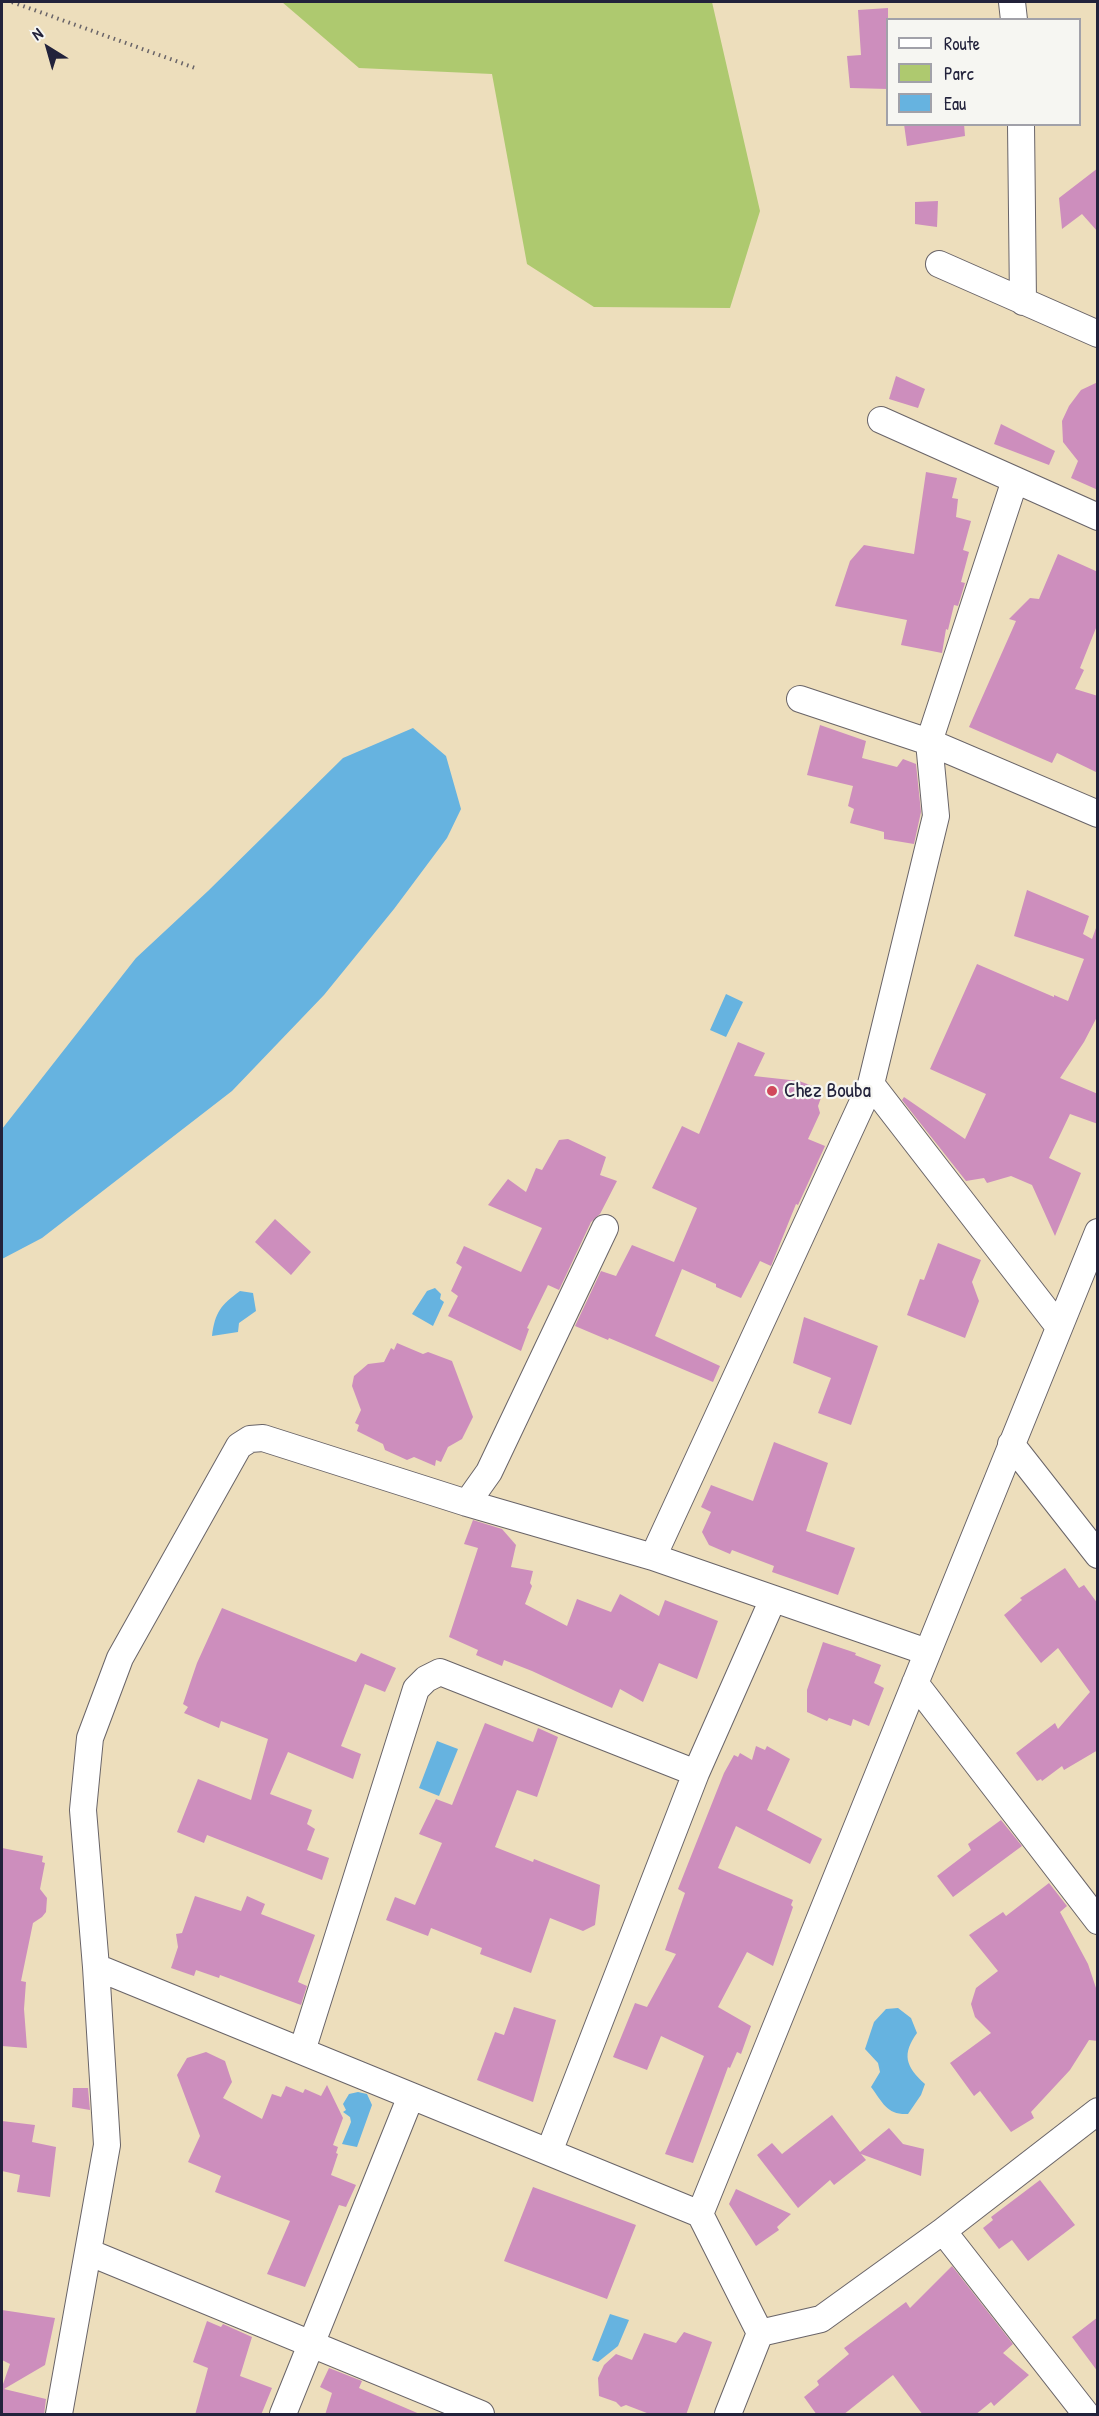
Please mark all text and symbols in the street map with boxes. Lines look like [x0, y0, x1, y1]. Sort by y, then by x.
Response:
north arrow [18, 18, 78, 78]
legend [886, 18, 1081, 126]
text: N [27, 22, 47, 45]
text: Route [944, 31, 980, 56]
text: Parc [944, 61, 974, 86]
text: Eau [944, 91, 966, 116]
place label: Chez Bouba [784, 1078, 871, 1104]
marker: Chez Bouba [765, 1084, 779, 1098]

